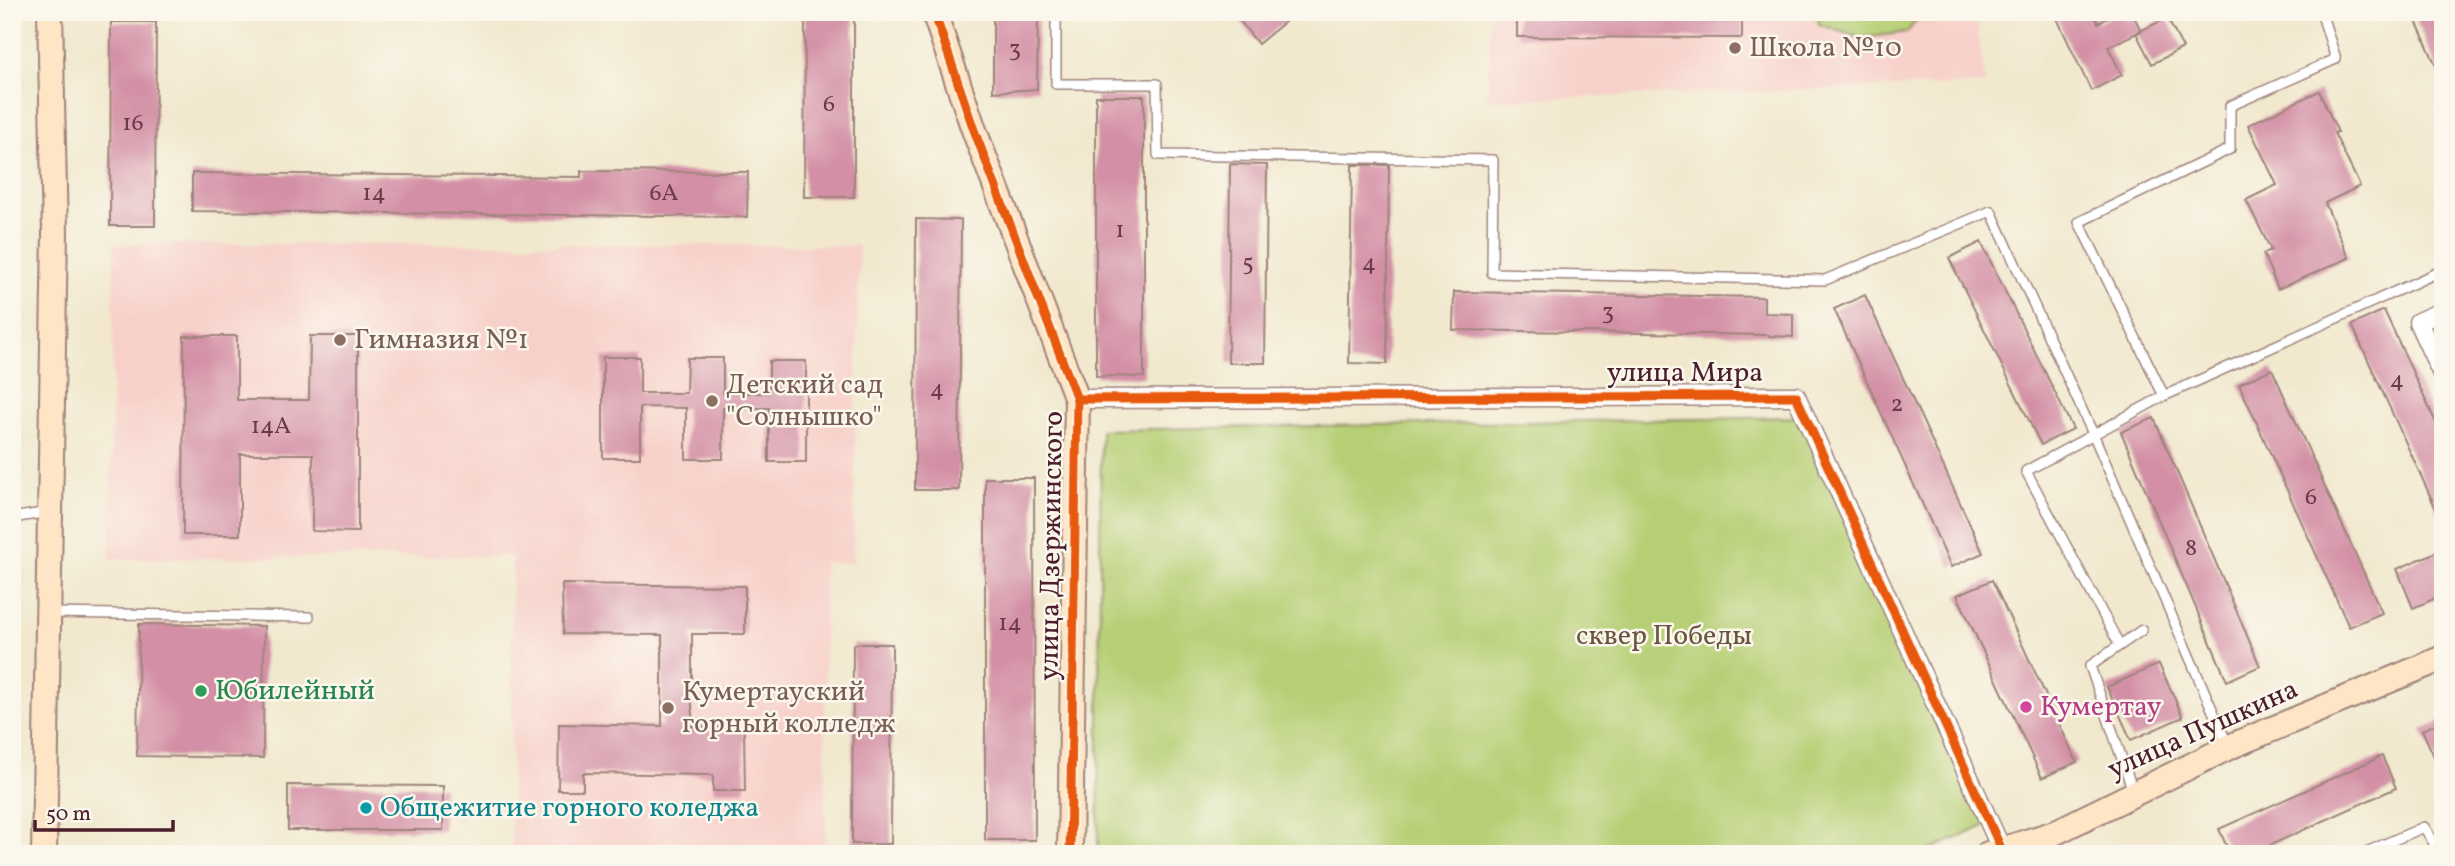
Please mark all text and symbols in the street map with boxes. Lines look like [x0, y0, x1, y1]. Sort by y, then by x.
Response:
place label: Школа №10 [1749, 29, 1902, 68]
house number: 3 [1009, 33, 1021, 67]
marker: Школа №10 [1727, 40, 1743, 56]
house number: 6 [823, 88, 835, 122]
house number: 16 [122, 107, 144, 141]
house number: 14 [362, 177, 386, 211]
house number: 6А [649, 177, 679, 211]
house number: 1 [1115, 214, 1125, 248]
house number: 5 [1242, 247, 1254, 281]
house number: 4 [1362, 247, 1376, 281]
house number: 3 [1602, 296, 1614, 330]
place label: Гимназия №1 [354, 321, 529, 360]
marker: Гимназия №1 [332, 332, 348, 348]
street label: улица Мира [1607, 354, 1763, 393]
house number: 4 [2390, 364, 2404, 398]
place label: Детский сад "Солнышко" [726, 366, 883, 437]
house number: 4 [930, 373, 944, 407]
house number: 2 [1891, 388, 1903, 422]
marker: Детский сад "Солнышко" [704, 393, 720, 409]
house number: 14А [251, 410, 291, 444]
street label: улица Дзержинского [1030, 411, 1074, 681]
house number: 6 [2305, 481, 2317, 515]
house number: 8 [2185, 532, 2197, 566]
house number: 14 [998, 607, 1022, 641]
park label: сквер Победы [1576, 617, 1752, 656]
street label: улица Пушкина [2101, 671, 2305, 789]
place label: Юбилейный [215, 672, 375, 711]
place label: Кумертауский горный колледж [682, 673, 896, 744]
marker: Юбилейный [193, 683, 209, 699]
place label: Кумертау [2040, 688, 2162, 727]
marker: Кумертау [2018, 699, 2034, 715]
marker: Кумертауский горный колледж [660, 700, 676, 716]
scale bar [35, 789, 173, 833]
place label: Общежитие горного коледжа [380, 789, 759, 828]
text: 50 m [46, 800, 91, 829]
marker: Общежитие горного коледжа [358, 800, 374, 816]

